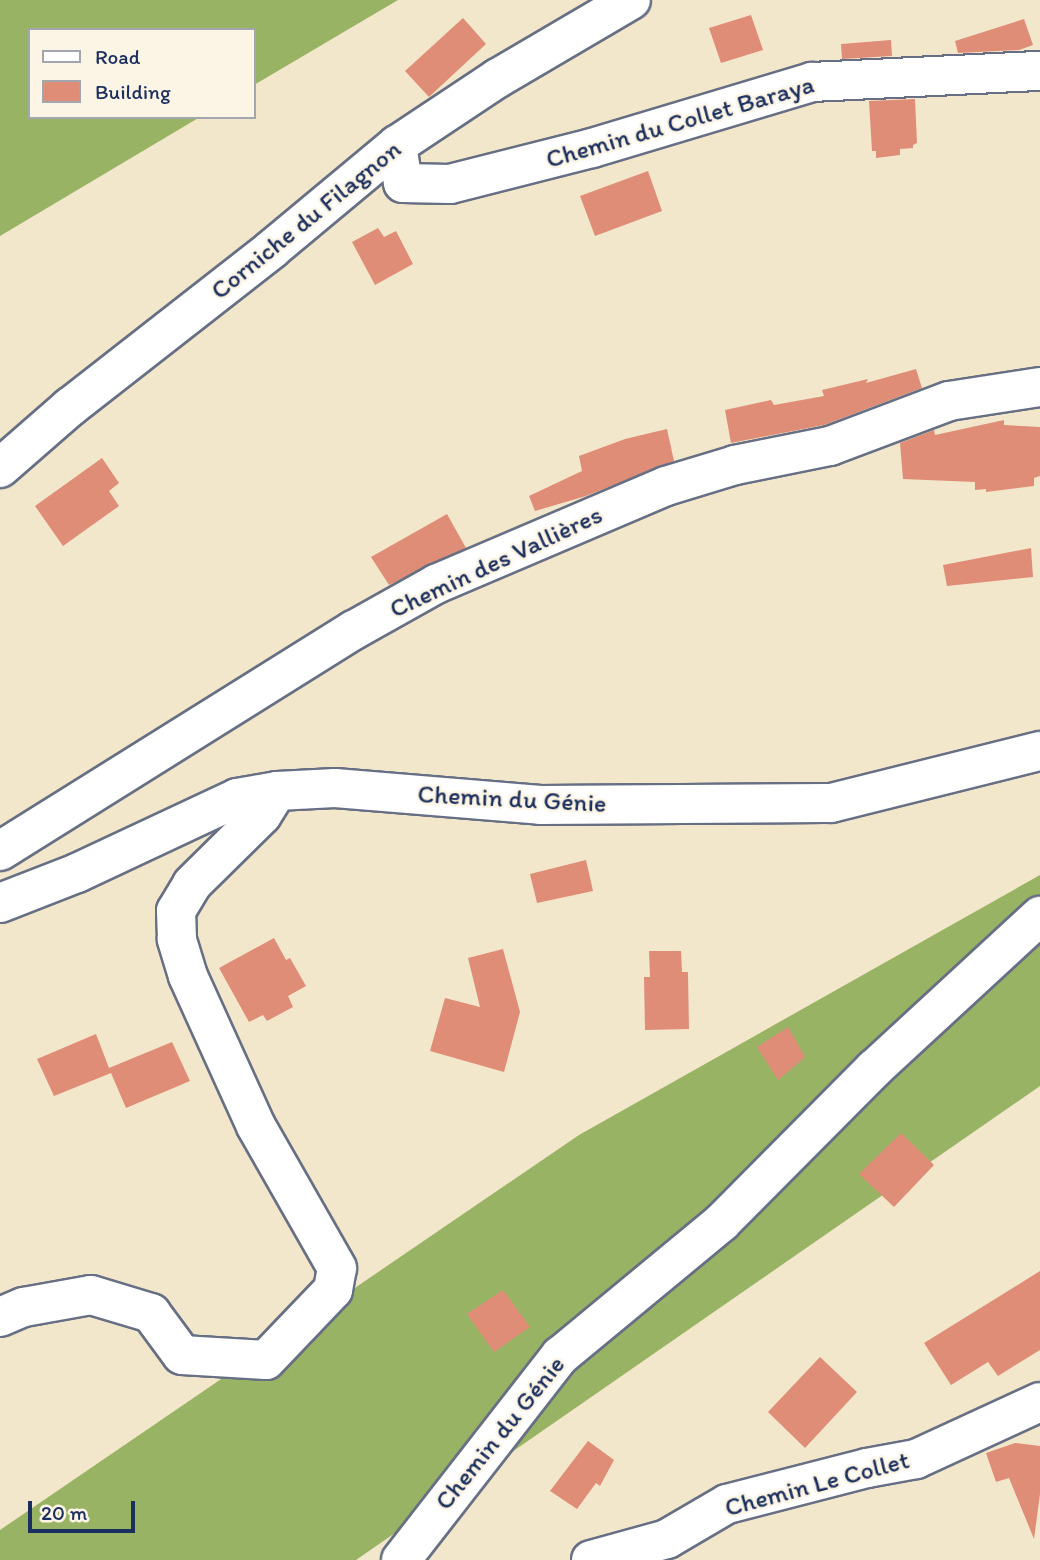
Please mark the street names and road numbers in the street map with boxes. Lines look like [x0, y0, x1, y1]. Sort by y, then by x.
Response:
street label: Chemin du Collet Baraya [542, 69, 818, 175]
street label: Corniche du Filagnon [204, 134, 408, 306]
street label: Chemin des Vallières [385, 499, 607, 625]
street label: Chemin du Génie [416, 778, 608, 820]
street label: Chemin du Génie [428, 1349, 572, 1517]
street label: Chemin Le Collet [721, 1444, 913, 1524]

